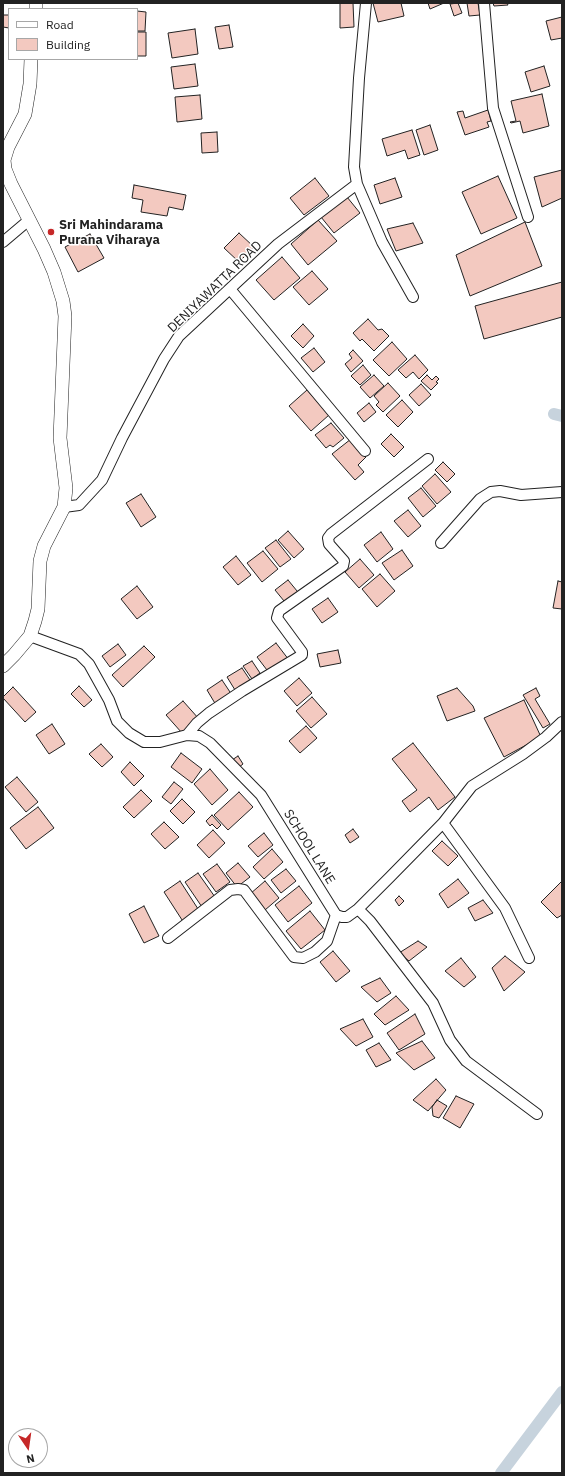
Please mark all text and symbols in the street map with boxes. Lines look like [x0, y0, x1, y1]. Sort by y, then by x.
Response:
legend [8, 8, 138, 60]
text: Road [46, 17, 74, 32]
text: Building [46, 37, 90, 52]
place label: Sri Mahindarama Purana Viharaya [59, 217, 163, 248]
marker: Sri Mahindarama Purana Viharaya [46, 227, 56, 237]
street label: DENIYAWATTA ROAD [165, 238, 265, 336]
street label: SCHOOL LANE [280, 807, 338, 887]
north arrow [8, 1428, 48, 1468]
text: N [25, 1451, 36, 1466]

